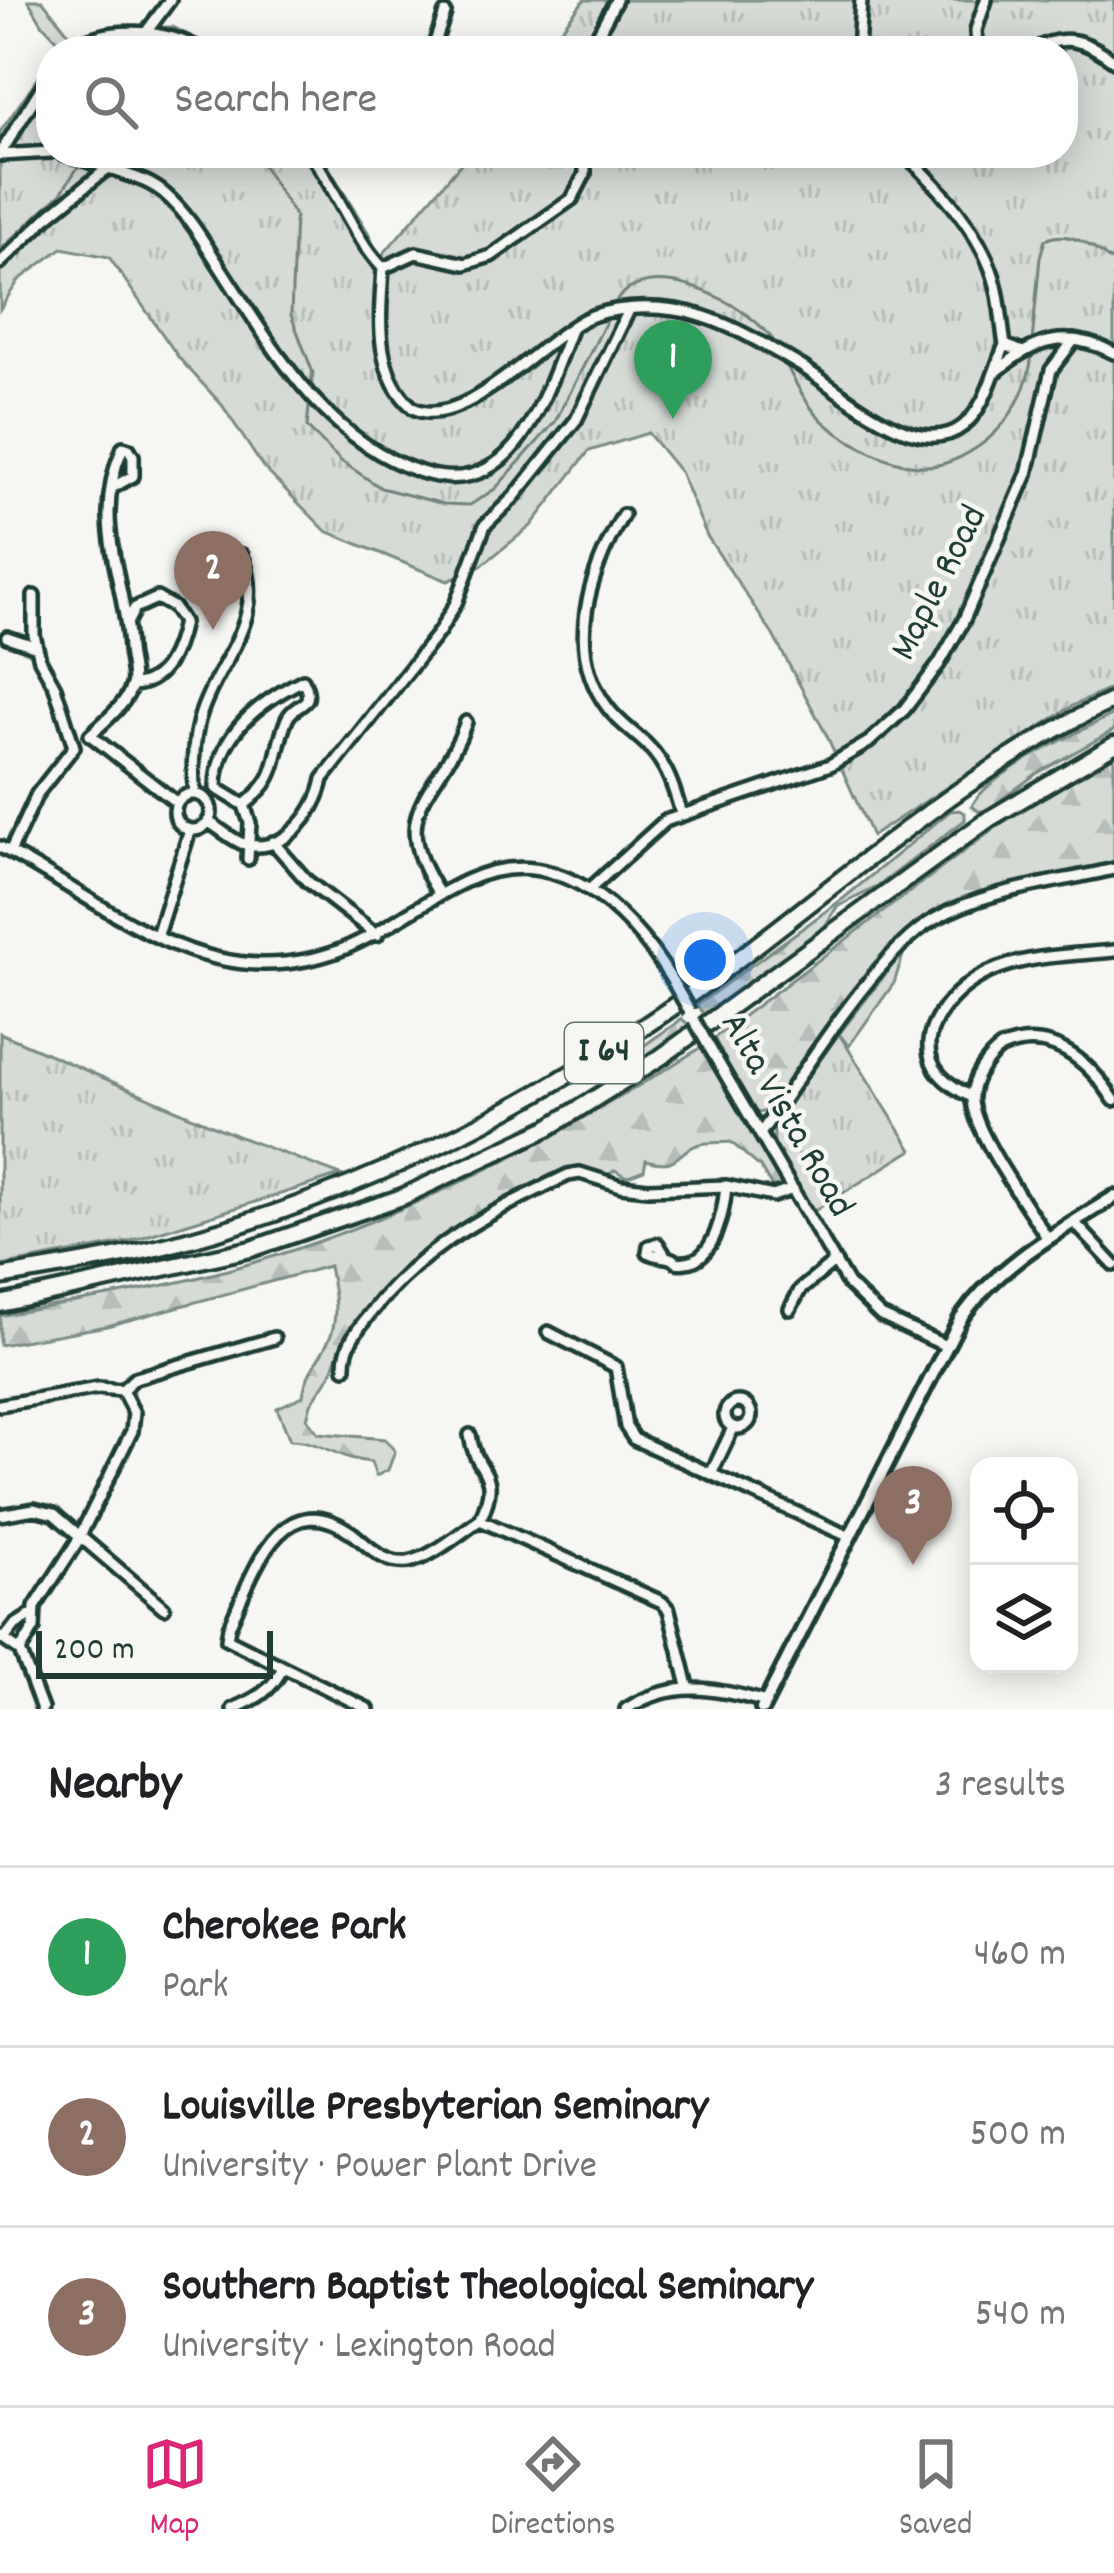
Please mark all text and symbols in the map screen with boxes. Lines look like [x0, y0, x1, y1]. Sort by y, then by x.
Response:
search box [36, 36, 1078, 168]
icon: search [78, 69, 144, 135]
text: Search here [174, 70, 377, 134]
pin: 1 [634, 320, 712, 419]
street label: Maple Road [878, 497, 1004, 671]
pin: 2 [174, 531, 252, 630]
your location [675, 930, 735, 990]
street label: Alta Vista Road [704, 1003, 866, 1229]
road number: I 64 [565, 1023, 643, 1083]
map controls [970, 1457, 1078, 1673]
button: locate [970, 1457, 1078, 1565]
pin: 3 [874, 1466, 952, 1565]
button: layers [970, 1565, 1078, 1673]
scale bar [36, 1625, 273, 1678]
text: 200 m [54, 1628, 135, 1675]
text: Nearby [48, 1751, 181, 1823]
text: 3 results [935, 1760, 1066, 1815]
text: Cherokee Park [162, 1897, 406, 1961]
text: 1 [83, 1929, 91, 1984]
text: 460 m [974, 1929, 1066, 1984]
text: Park [162, 1961, 228, 2016]
text: Louisville Presbyterian Seminary [162, 2077, 708, 2141]
text: 2 [78, 2109, 96, 2164]
text: 500 m [970, 2109, 1066, 2164]
text: University · Power Plant Drive [162, 2141, 597, 2196]
text: Southern Baptist Theological Seminary [162, 2257, 813, 2321]
text: 3 [78, 2289, 96, 2344]
text: 540 m [975, 2289, 1066, 2344]
text: University · Lexington Road [162, 2321, 556, 2376]
tab: Map [142, 2431, 208, 2550]
tab: Directions [491, 2431, 616, 2550]
tab: Saved [899, 2431, 972, 2550]

